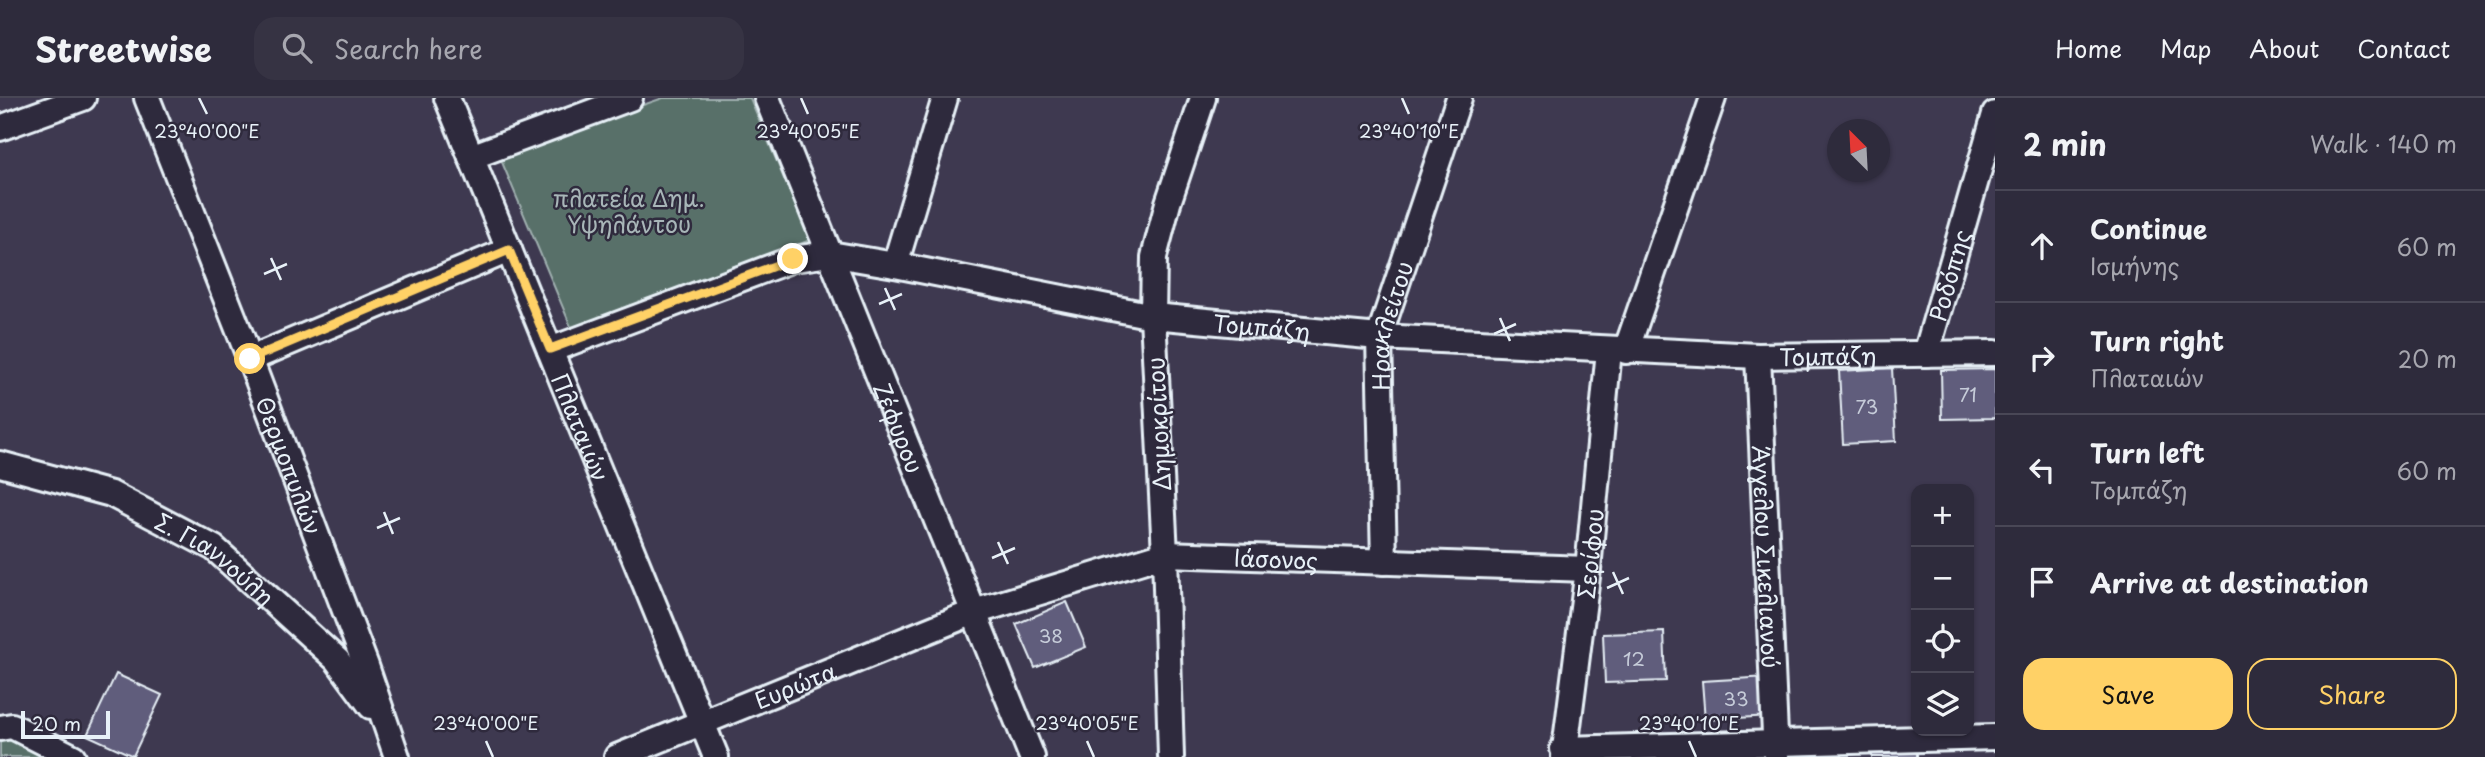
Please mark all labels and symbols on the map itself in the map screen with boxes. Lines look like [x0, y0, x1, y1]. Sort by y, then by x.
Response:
text: 23°40'00"E [154, 117, 260, 144]
text: 23°40'05"E [756, 117, 860, 144]
text: 23°40'10"E [1359, 117, 1459, 144]
north arrow [1827, 119, 1890, 182]
park label: πλατεία Δημ. Υψηλάντου [553, 180, 705, 241]
street label: Ροδόπης [1919, 225, 1978, 325]
route end [777, 243, 808, 274]
street label: Ηρακλείτου [1360, 256, 1421, 391]
street label: Τομπάζη [1212, 304, 1312, 348]
street label: Τομπάζη [1779, 337, 1877, 373]
route start [234, 343, 265, 374]
street label: Δημοκρίτου [1137, 356, 1179, 492]
street label: Πλαταιών [543, 367, 619, 486]
street label: Ζέφυρου [865, 377, 933, 478]
house number: 71 [1959, 380, 1977, 408]
street label: Θερμοπυλών [248, 391, 332, 539]
house number: 73 [1856, 392, 1878, 420]
street label: Άγγελου Σικελιανού [1745, 445, 1790, 669]
street label: Σ. Γιαννούλη [149, 503, 283, 613]
street label: Σερίφου [1567, 507, 1611, 601]
street label: Ιάσονος [1233, 539, 1319, 577]
house number: 38 [1039, 621, 1063, 649]
house number: 12 [1623, 644, 1645, 672]
street label: Ευρώτα [749, 652, 841, 717]
house number: 33 [1724, 684, 1748, 712]
scale bar [21, 708, 110, 740]
text: 23°40'00"E [433, 709, 539, 736]
text: 23°40'05"E [1035, 709, 1139, 736]
text: 23°40'10"E [1639, 709, 1739, 736]

